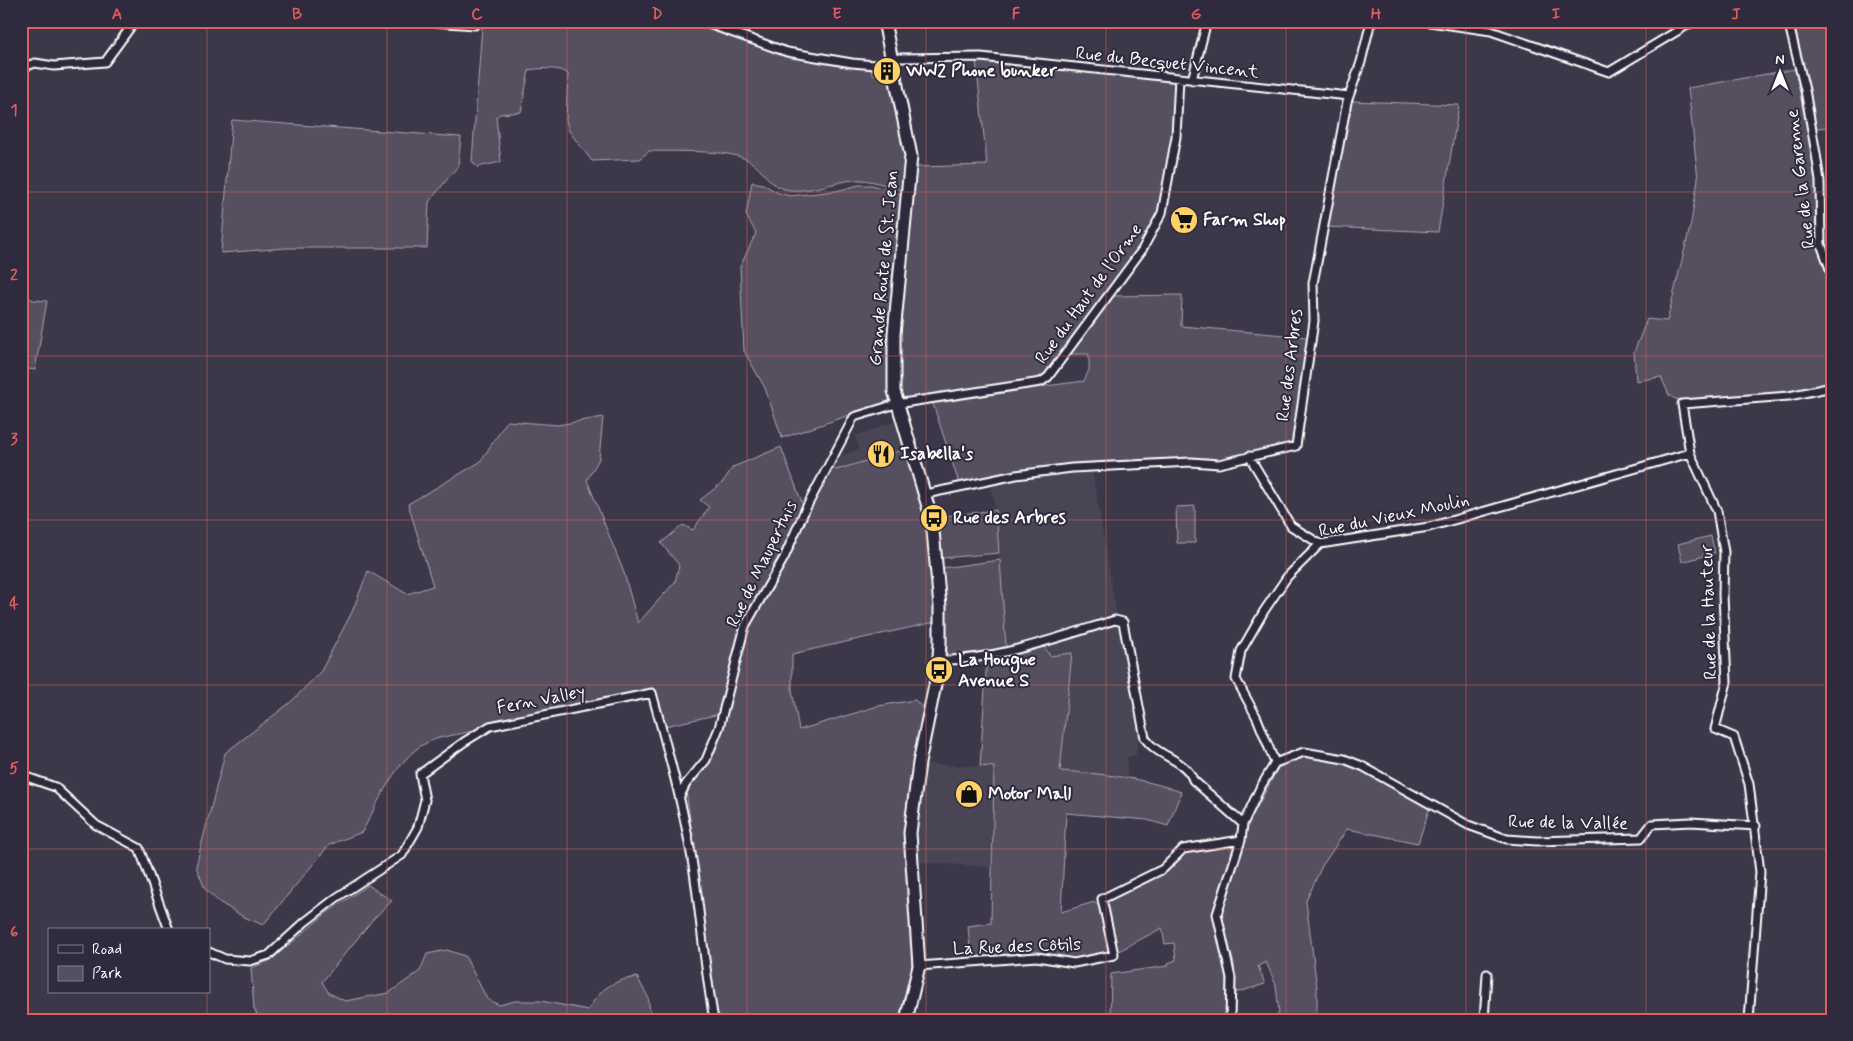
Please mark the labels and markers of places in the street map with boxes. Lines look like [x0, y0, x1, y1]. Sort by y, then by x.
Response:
building icon: WW2 Phone bunker [872, 56, 902, 86]
place label: WW2 Phone bunker [905, 59, 1057, 83]
supermarket icon: Farm Shop [1169, 205, 1199, 235]
place label: Farm Shop [1203, 208, 1286, 232]
restaurant icon: Isabella's [866, 439, 896, 469]
place label: Isabella's [900, 442, 973, 466]
bus stop icon: Rue des Arbres [919, 503, 949, 533]
place label: Rue des Arbres [953, 506, 1066, 530]
place label: La Hougue Avenue S [958, 648, 1036, 693]
bus stop icon: La Hougue Avenue S [924, 655, 954, 685]
shop icon: Motor Mall [954, 779, 984, 809]
place label: Motor Mall [988, 782, 1072, 806]

